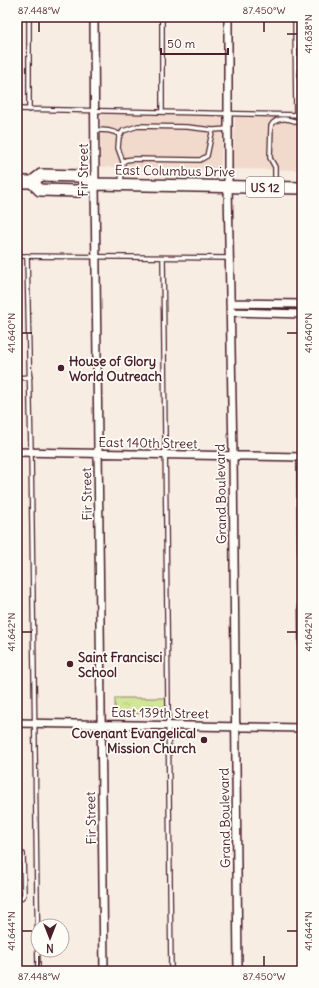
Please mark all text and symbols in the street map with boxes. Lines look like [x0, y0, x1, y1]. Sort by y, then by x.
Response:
text: 87.448°W [18, 4, 60, 17]
text: 87.450°W [242, 4, 286, 17]
text: 41.638°N [302, 14, 315, 54]
scale bar [161, 30, 228, 56]
text: 50 m [167, 36, 196, 51]
street label: Fir Street [75, 143, 92, 197]
street label: East Columbus Drive [115, 161, 235, 181]
road number: US 12 [246, 177, 284, 197]
text: 41.640°N [5, 313, 18, 353]
text: 41.640°N [302, 313, 315, 353]
place label: House of Glory World Outreach [69, 353, 163, 385]
marker: House of Glory World Outreach [56, 363, 66, 373]
street label: East 140th Street [98, 434, 198, 452]
street label: Grand Boulevard [212, 443, 230, 544]
street label: Fir Street [78, 467, 96, 521]
text: 41.642°N [5, 613, 18, 652]
text: 41.642°N [302, 613, 315, 652]
place label: Saint Francisci School [78, 649, 162, 681]
marker: Saint Francisci School [65, 659, 75, 669]
street label: East 139th Street [111, 704, 210, 722]
place label: Covenant Evangelical Mission Church [72, 725, 196, 757]
marker: Covenant Evangelical Mission Church [199, 735, 209, 745]
street label: Grand Boulevard [216, 767, 234, 868]
street label: Fir Street [82, 791, 100, 845]
text: 41.644°N [5, 911, 18, 951]
text: 41.644°N [302, 911, 315, 951]
north arrow [30, 918, 70, 958]
text: N [46, 941, 54, 955]
text: 87.448°W [18, 970, 60, 983]
text: 87.450°W [242, 970, 286, 983]

